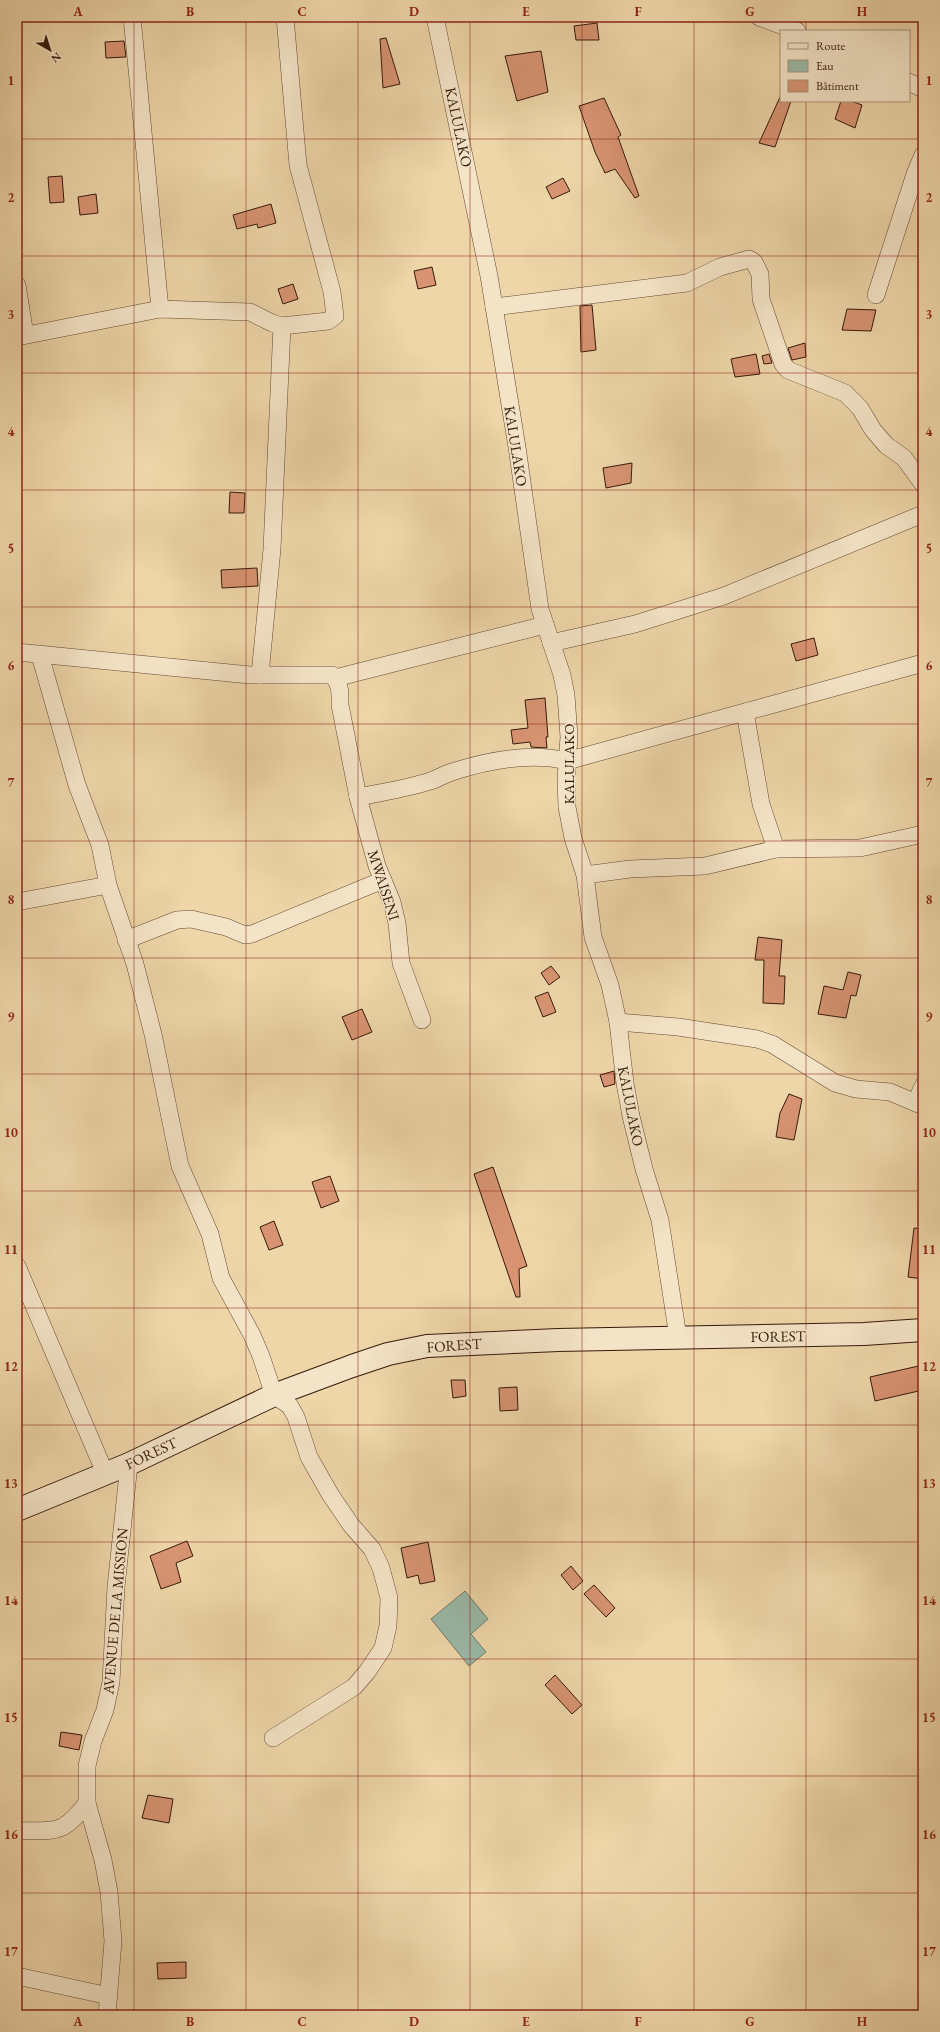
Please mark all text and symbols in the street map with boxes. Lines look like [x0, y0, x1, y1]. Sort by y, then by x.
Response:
text: A [72, 3, 83, 20]
text: B [186, 3, 194, 20]
text: C [297, 3, 307, 20]
text: D [409, 3, 419, 20]
text: E [522, 3, 530, 20]
text: F [634, 3, 642, 20]
text: G [745, 3, 755, 20]
text: H [857, 3, 868, 20]
north arrow [30, 30, 70, 70]
legend [780, 30, 910, 102]
text: Route [816, 38, 846, 54]
text: N [48, 50, 64, 66]
text: Eau [816, 58, 834, 74]
text: 1 [8, 72, 15, 89]
text: 1 [926, 72, 933, 89]
text: Bâtiment [816, 78, 859, 94]
street label: KALULAKO [441, 85, 477, 169]
text: 2 [8, 189, 15, 206]
text: 2 [926, 189, 933, 206]
text: 3 [8, 306, 15, 323]
text: 3 [926, 306, 933, 323]
street label: KALULAKO [500, 404, 532, 488]
text: 4 [8, 423, 15, 440]
text: 4 [926, 423, 933, 440]
text: 5 [8, 540, 14, 557]
text: 5 [926, 540, 932, 557]
text: 6 [8, 657, 15, 674]
text: 6 [926, 657, 933, 674]
street label: KALULAKO [559, 723, 578, 805]
text: 7 [8, 774, 15, 791]
text: 7 [926, 774, 933, 791]
street label: MWAISENI [364, 847, 404, 923]
text: 8 [8, 891, 15, 908]
text: 8 [926, 891, 933, 908]
text: 9 [8, 1008, 15, 1025]
text: 9 [926, 1008, 933, 1025]
street label: KALULAKO [614, 1064, 648, 1148]
text: 10 [4, 1124, 18, 1141]
text: 10 [922, 1124, 936, 1141]
text: 11 [4, 1241, 18, 1258]
text: 11 [922, 1241, 936, 1258]
street label: FOREST [750, 1326, 807, 1346]
street label: FOREST [426, 1334, 483, 1356]
text: 12 [4, 1358, 18, 1375]
text: 12 [922, 1358, 936, 1375]
street label: FOREST [122, 1432, 181, 1473]
text: 13 [4, 1475, 18, 1492]
text: 13 [922, 1475, 936, 1492]
street label: AVENUE DE LA MISSION [98, 1527, 132, 1696]
text: 14 [4, 1592, 18, 1609]
text: 14 [922, 1592, 936, 1609]
text: 15 [4, 1709, 18, 1726]
text: 15 [922, 1709, 936, 1726]
text: 16 [4, 1826, 18, 1843]
text: 16 [922, 1826, 936, 1843]
text: 17 [4, 1943, 18, 1960]
text: 17 [922, 1943, 936, 1960]
text: A [72, 2013, 83, 2030]
text: B [186, 2013, 194, 2030]
text: C [297, 2013, 307, 2030]
text: D [409, 2013, 419, 2030]
text: E [522, 2013, 530, 2030]
text: F [634, 2013, 642, 2030]
text: G [745, 2013, 755, 2030]
text: H [857, 2013, 868, 2030]

